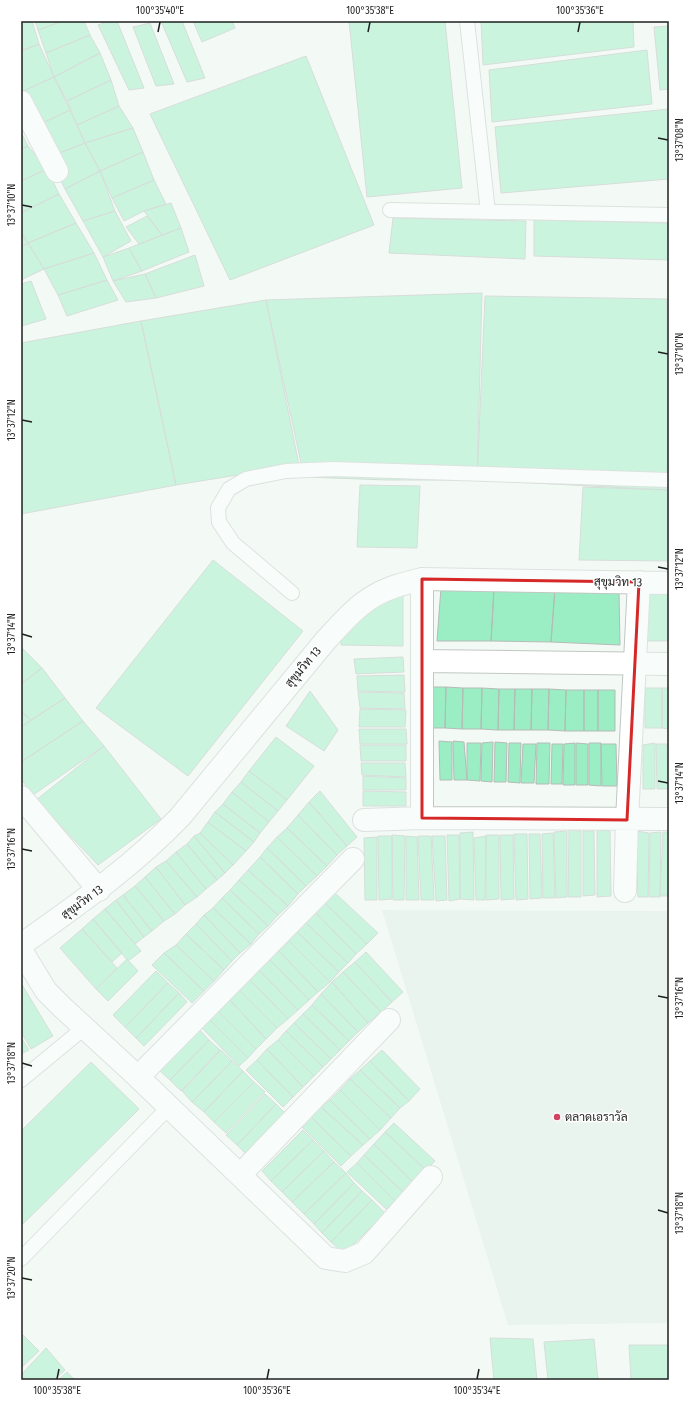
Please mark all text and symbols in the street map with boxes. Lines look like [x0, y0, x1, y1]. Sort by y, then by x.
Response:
text: 100°35'40"E [136, 5, 184, 17]
text: 100°35'38"E [346, 5, 394, 17]
text: 100°35'36"E [556, 5, 604, 17]
text: 13°37'08"N [674, 118, 686, 162]
text: 13°37'10"N [6, 184, 18, 226]
text: 13°37'10"N [674, 333, 686, 375]
text: 13°37'12"N [6, 399, 18, 441]
text: 13°37'12"N [674, 548, 686, 590]
street label: สุขุมวิท 13 [594, 575, 642, 591]
text: 13°37'14"N [6, 613, 18, 655]
street label: สุขุมวิท 13 [282, 644, 325, 691]
text: 13°37'14"N [674, 762, 686, 804]
text: 13°37'16"N [6, 828, 18, 870]
street label: สุขุมวิท 13 [58, 882, 107, 924]
text: 13°37'16"N [674, 977, 686, 1019]
text: 13°37'18"N [6, 1042, 18, 1084]
place label: ตลาดเอราวัล [565, 1110, 628, 1124]
marker: ตลาดเอราวัล [552, 1112, 562, 1122]
text: 13°37'18"N [674, 1192, 686, 1234]
text: 13°37'20"N [6, 1256, 18, 1300]
text: 100°35'38"E [33, 1385, 81, 1397]
text: 100°35'36"E [243, 1385, 291, 1397]
text: 100°35'34"E [453, 1385, 501, 1397]

